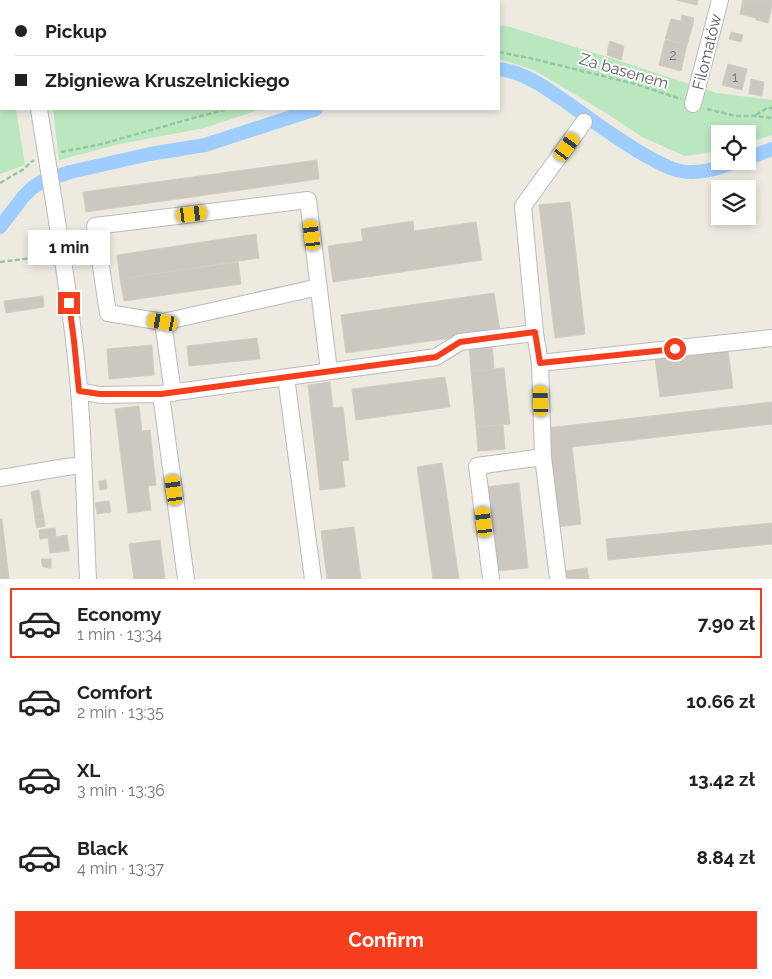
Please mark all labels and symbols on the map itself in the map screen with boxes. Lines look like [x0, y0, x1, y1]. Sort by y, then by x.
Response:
street label: Filomatów [688, 12, 726, 92]
house number: 2 [669, 47, 677, 63]
street label: Za basenem [577, 49, 671, 93]
house number: 1 [732, 69, 738, 85]
car [552, 130, 581, 164]
car [176, 205, 207, 223]
car [302, 219, 321, 251]
callout: 1 min [28, 230, 110, 266]
route end [58, 292, 80, 314]
car [146, 312, 179, 332]
route start [664, 338, 686, 360]
car [532, 386, 549, 416]
car [164, 474, 183, 506]
car [474, 506, 493, 538]

